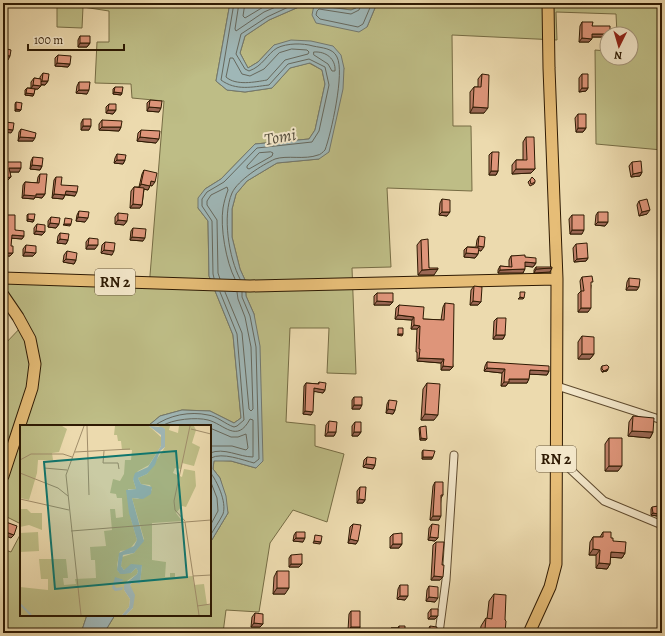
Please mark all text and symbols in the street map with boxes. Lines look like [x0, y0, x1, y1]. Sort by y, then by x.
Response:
scale bar [28, 26, 124, 52]
north arrow [599, 26, 639, 66]
text: 100 m [34, 32, 63, 48]
text: N [614, 48, 623, 63]
water label: Tomi [262, 123, 298, 151]
road number: RN 2 [95, 269, 135, 295]
inset map [20, 425, 211, 616]
road number: RN 2 [536, 446, 576, 472]

